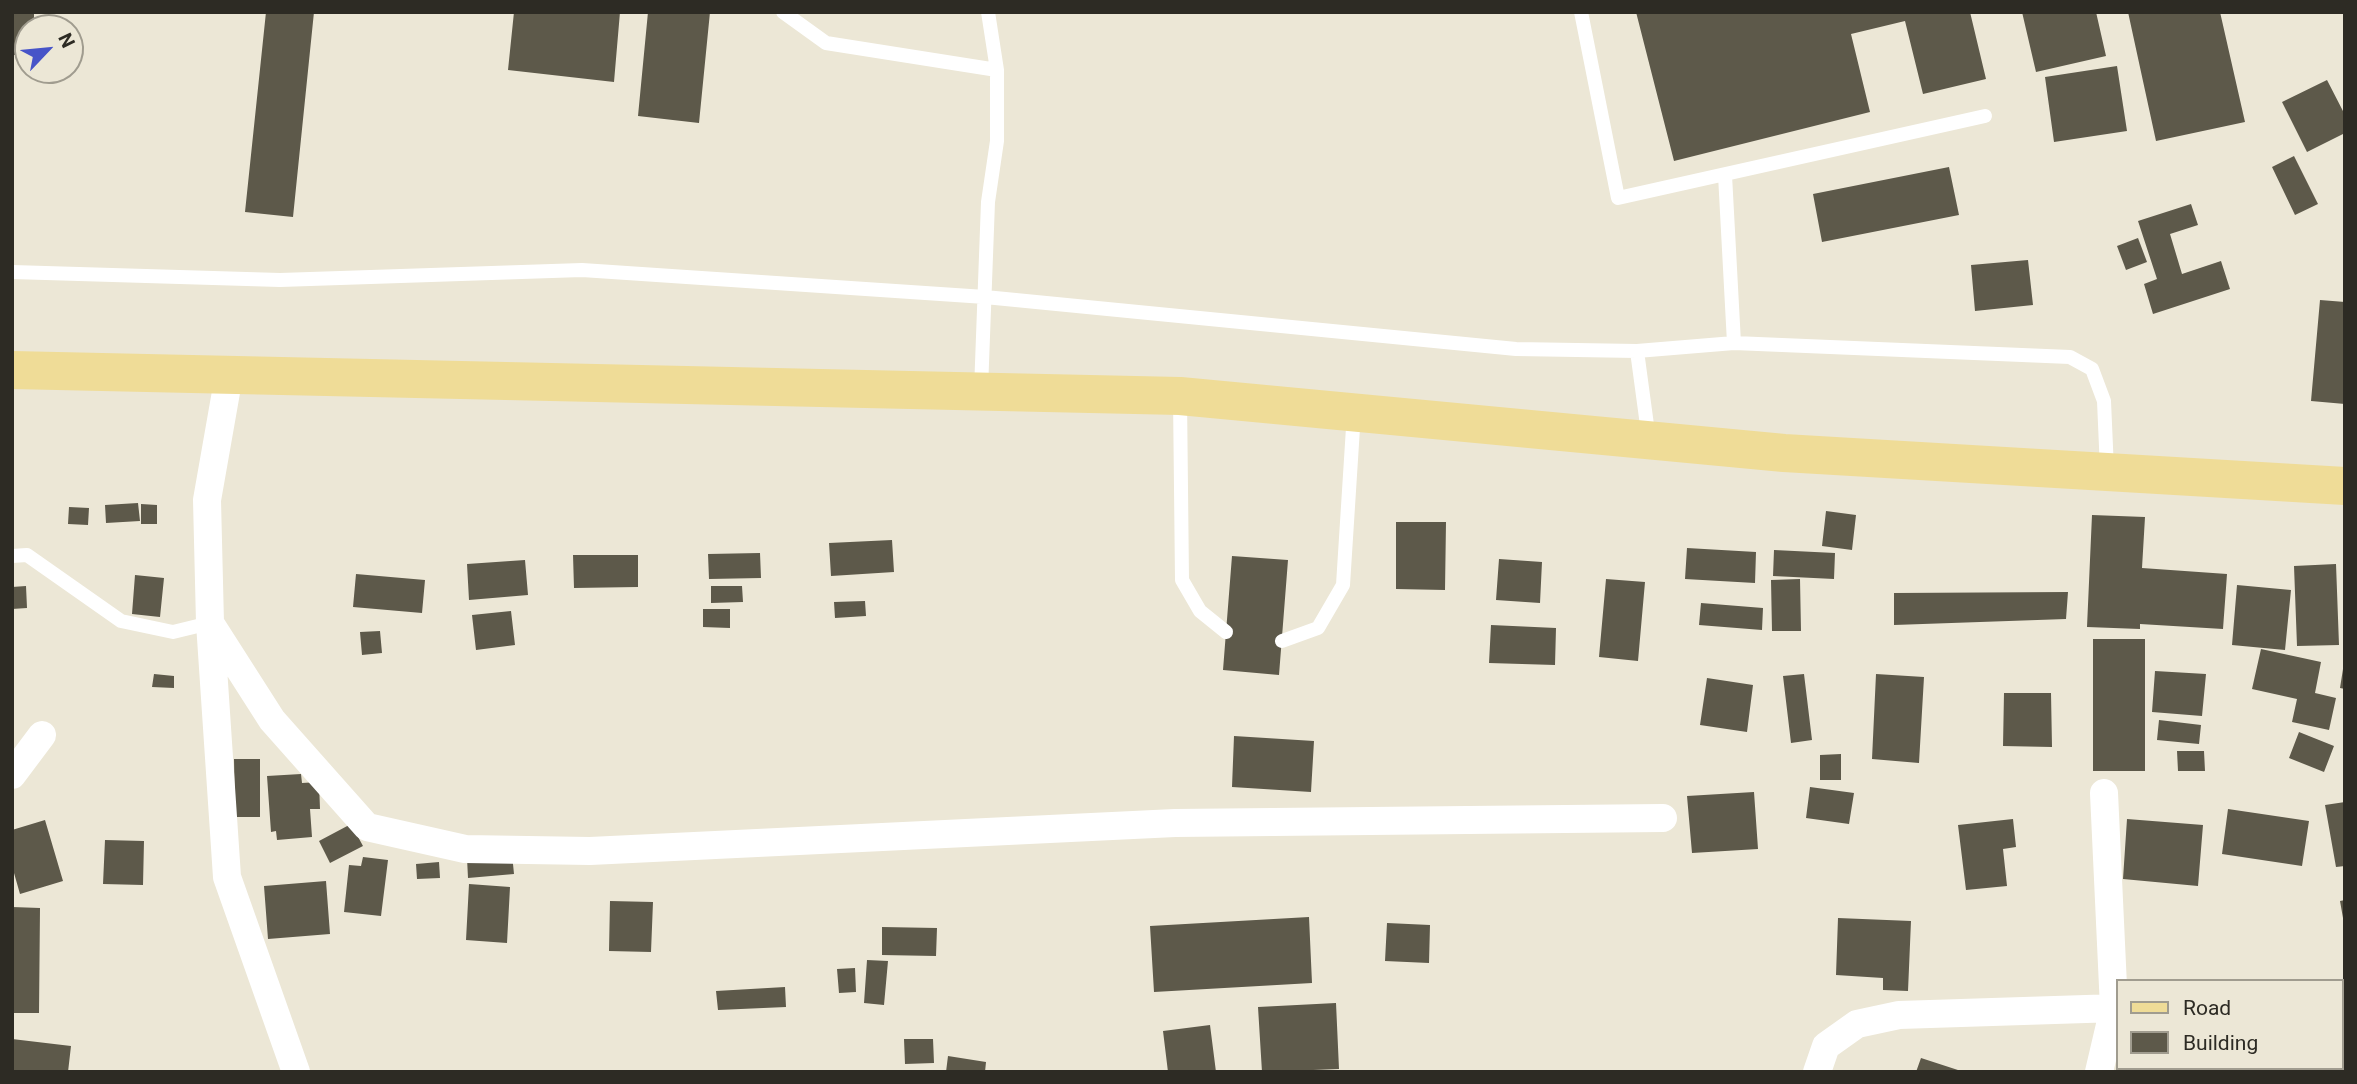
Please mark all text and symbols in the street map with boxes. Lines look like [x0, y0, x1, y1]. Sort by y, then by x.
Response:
north arrow [14, 14, 84, 84]
text: N [53, 29, 80, 52]
legend [2116, 979, 2343, 1070]
text: Road [2183, 996, 2231, 1020]
text: Building [2183, 1031, 2258, 1055]

